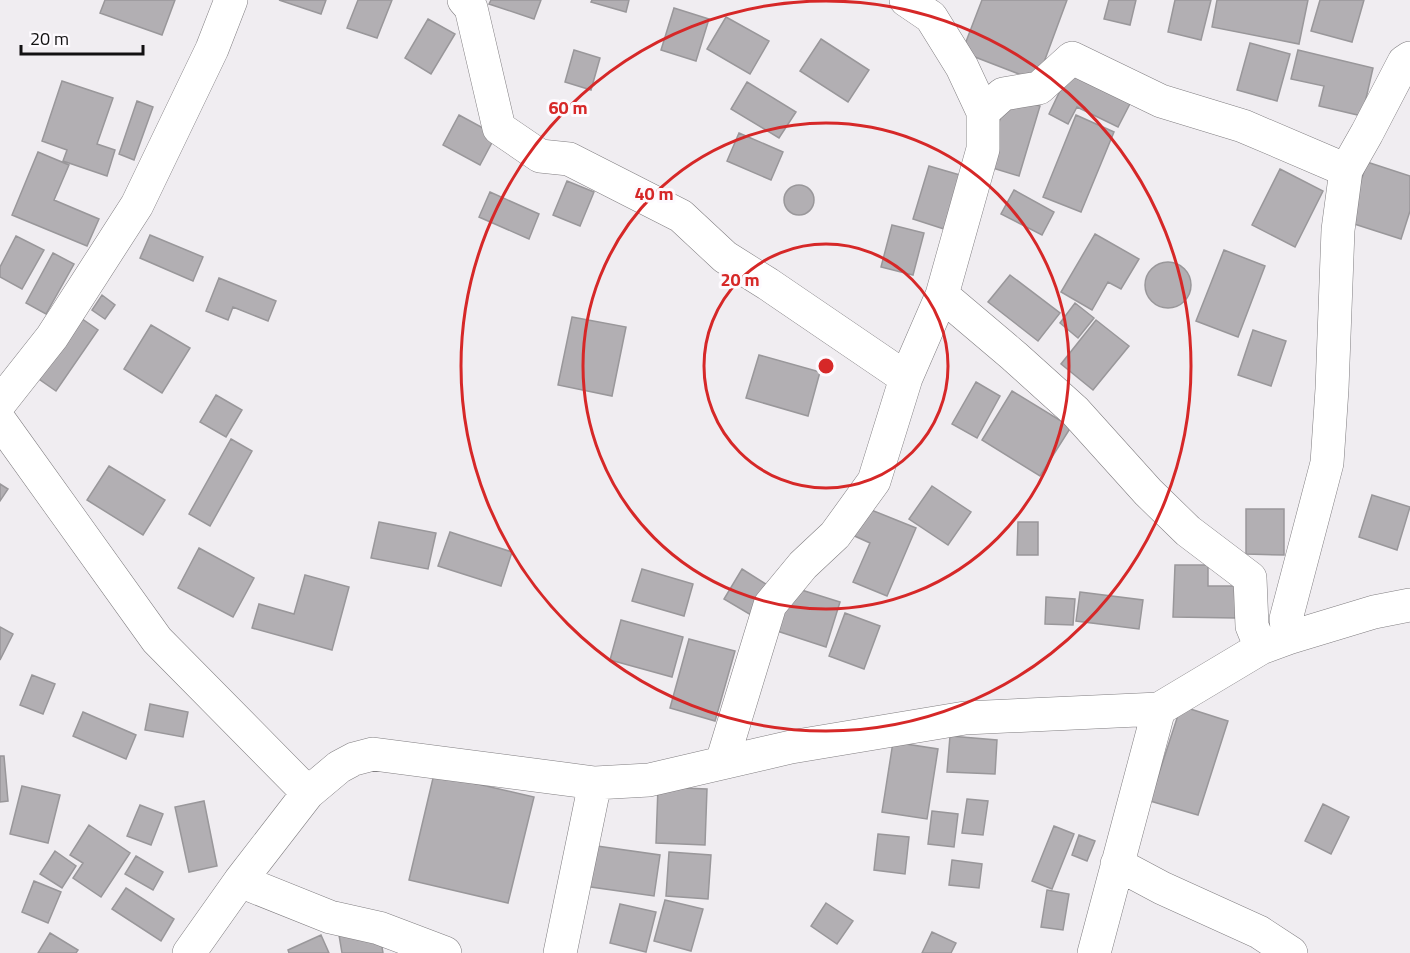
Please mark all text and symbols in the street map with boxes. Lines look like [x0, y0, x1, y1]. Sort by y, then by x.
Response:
scale bar [21, 18, 142, 56]
text: 20 m [30, 25, 69, 52]
text: 60 m [548, 94, 588, 121]
text: 40 m [634, 180, 674, 207]
text: 20 m [720, 266, 760, 293]
centre of rings [816, 356, 836, 376]

